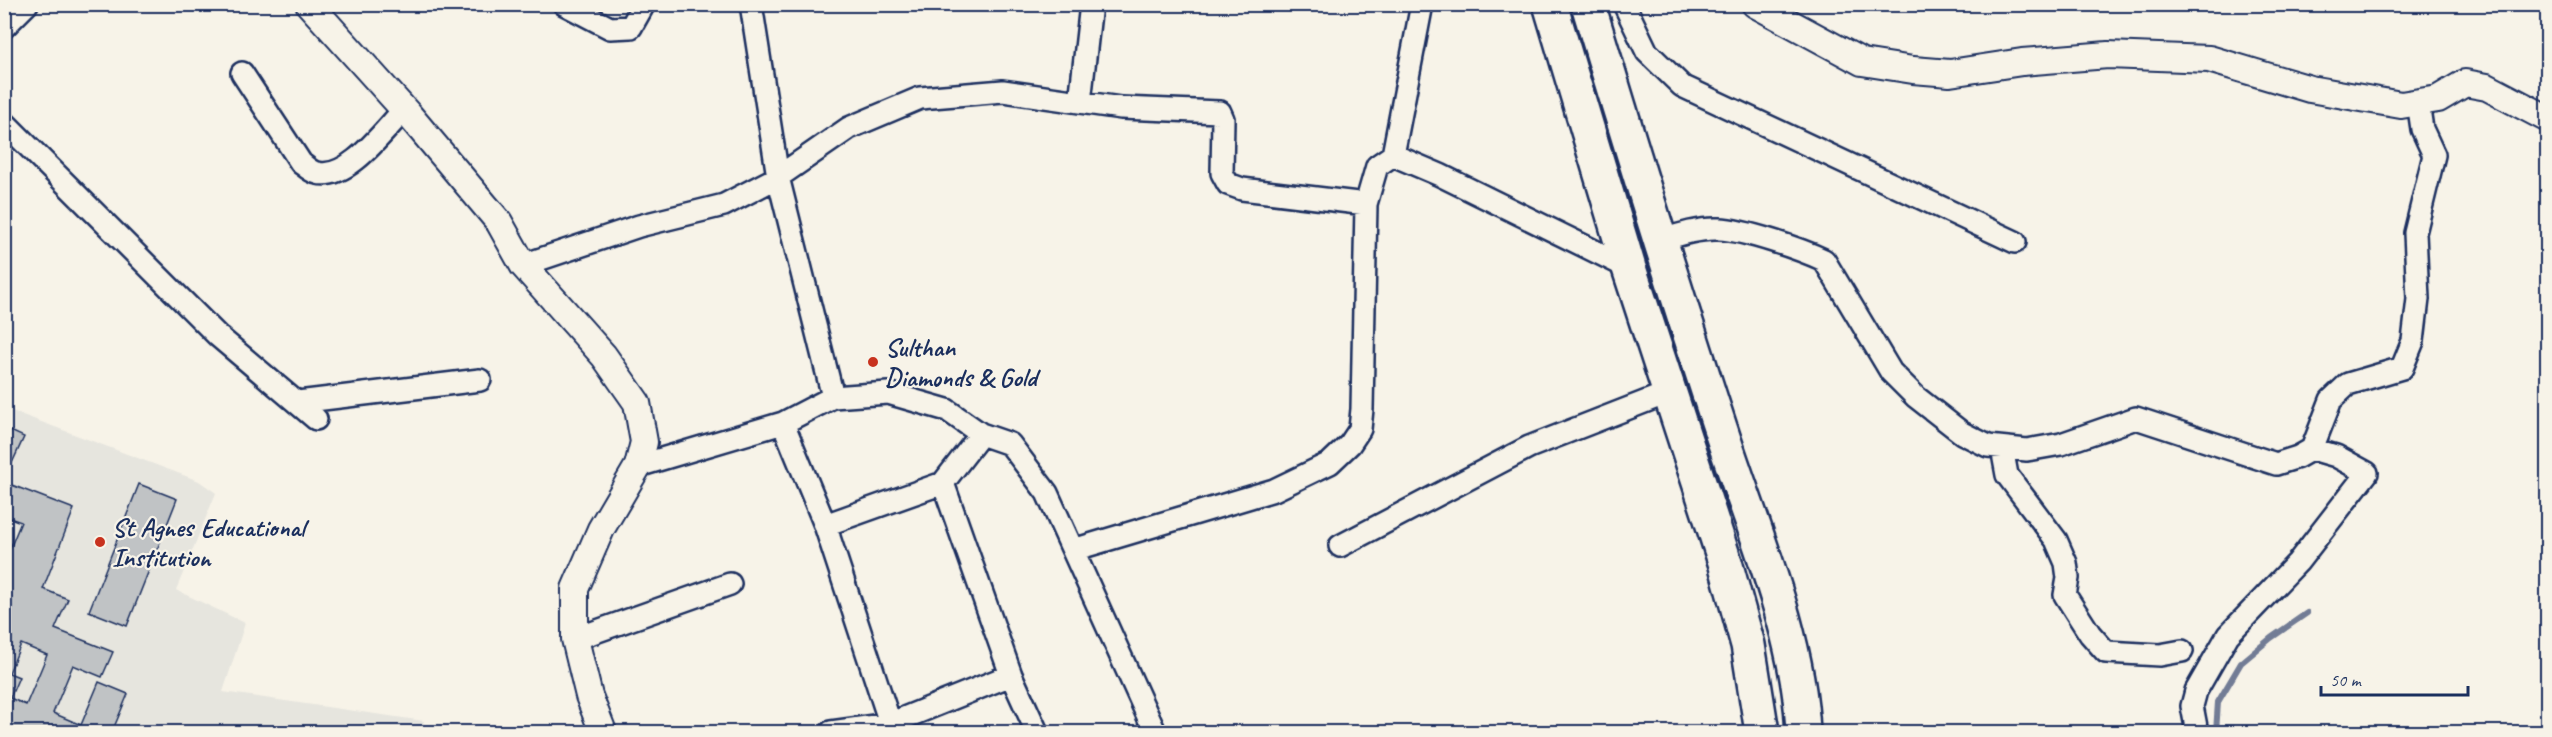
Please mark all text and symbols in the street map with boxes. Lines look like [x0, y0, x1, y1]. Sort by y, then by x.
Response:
place label: Sulthan Diamonds & Gold [885, 331, 1041, 394]
marker: Sulthan Diamonds & Gold [866, 355, 880, 369]
place label: St Agnes Educational Institution [112, 511, 310, 574]
marker: St Agnes Educational Institution [93, 535, 107, 549]
scale bar [2321, 659, 2468, 697]
text: 50 m [2330, 669, 2363, 691]

